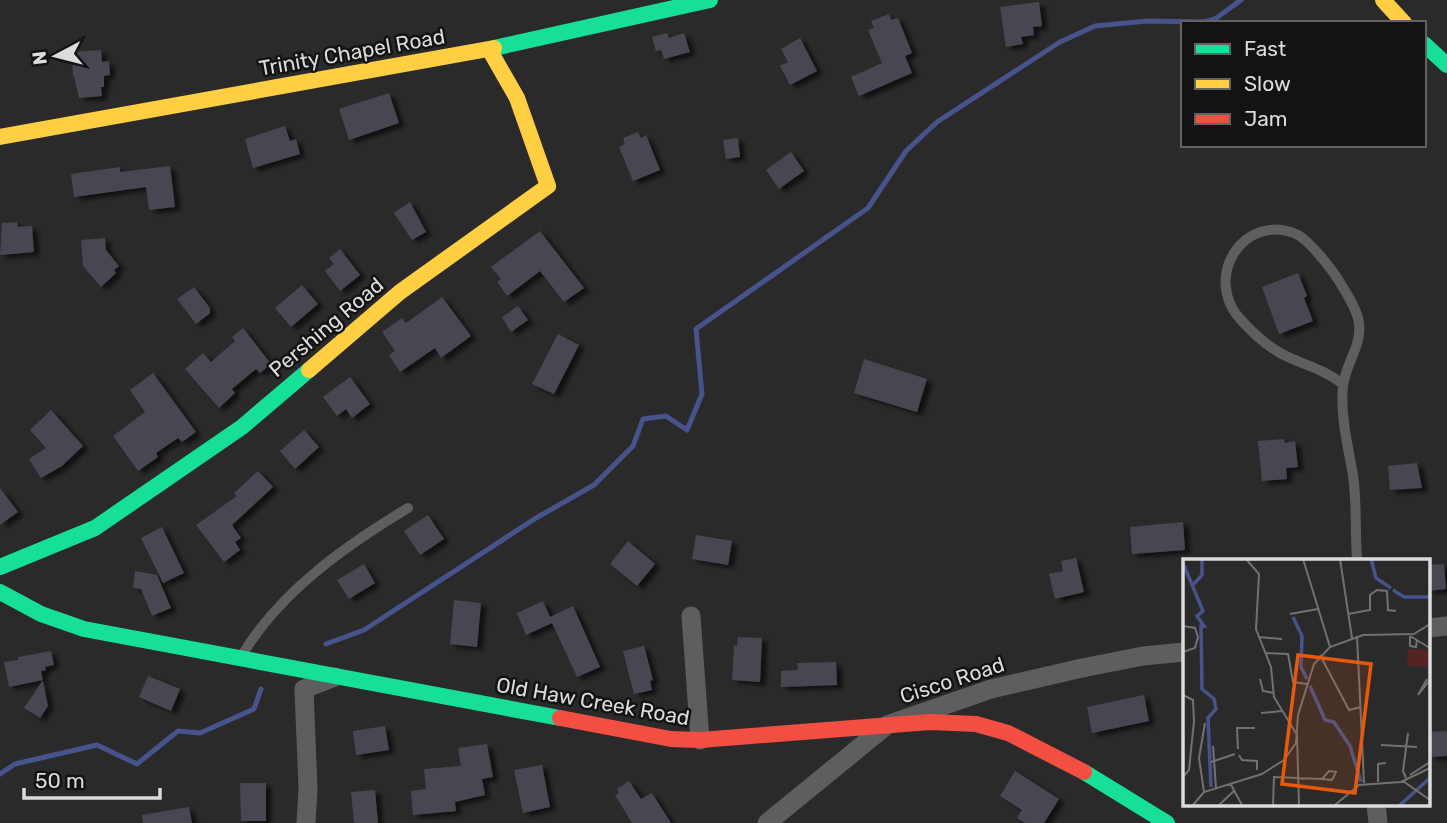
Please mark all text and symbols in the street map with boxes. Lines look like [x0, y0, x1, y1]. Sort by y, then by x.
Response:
north arrow [21, 21, 91, 91]
legend [1181, 21, 1426, 147]
street label: Trinity Chapel Road [257, 23, 447, 81]
text: Fast [1244, 36, 1286, 61]
text: N [27, 50, 52, 66]
text: Slow [1244, 71, 1291, 96]
text: Jam [1244, 106, 1288, 131]
street label: Pershing Road [264, 272, 388, 382]
inset map [1183, 559, 1430, 806]
street label: Cisco Road [897, 651, 1007, 709]
street label: Old Haw Creek Road [494, 672, 692, 730]
scale bar [24, 756, 161, 800]
text: 50 m [35, 768, 85, 793]

